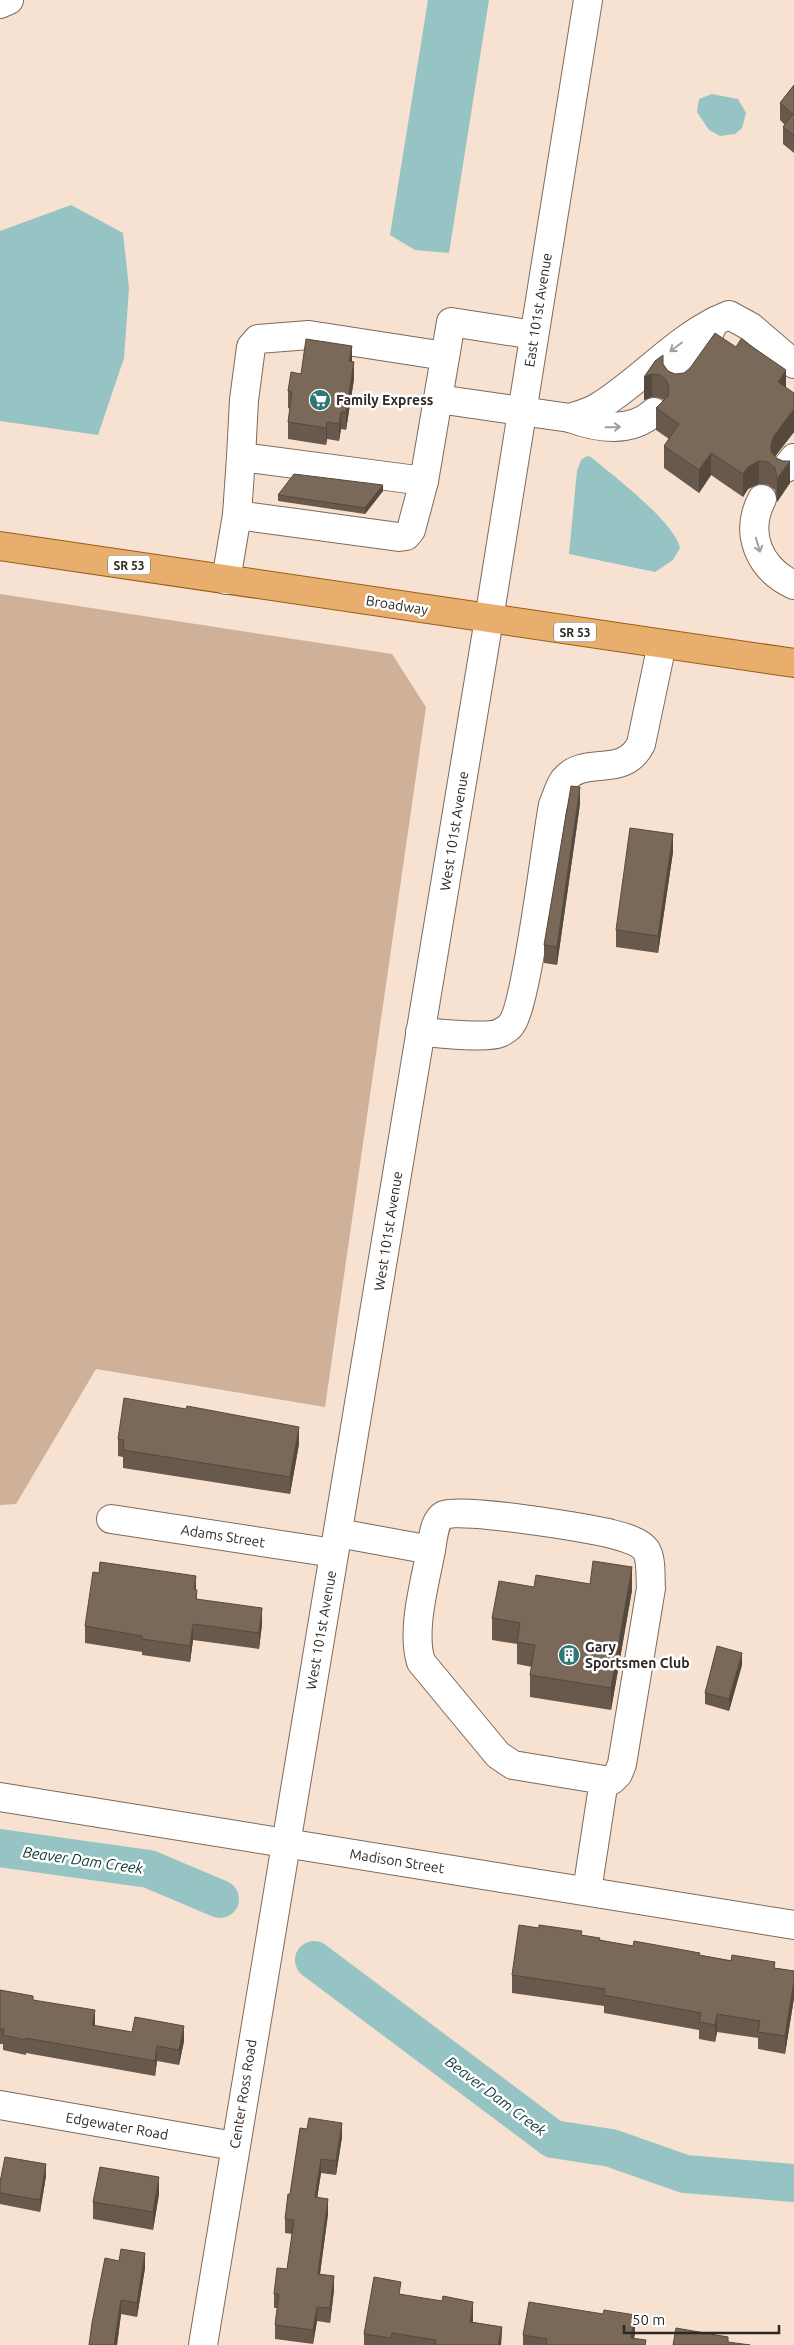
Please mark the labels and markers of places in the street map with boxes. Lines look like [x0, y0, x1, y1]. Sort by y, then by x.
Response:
supermarket icon: Family Express [308, 388, 332, 412]
place label: Family Express [336, 392, 434, 408]
place label: Gary Sportsmen Club [585, 1639, 690, 1671]
building icon: Gary Sportsmen Club [557, 1643, 581, 1667]

